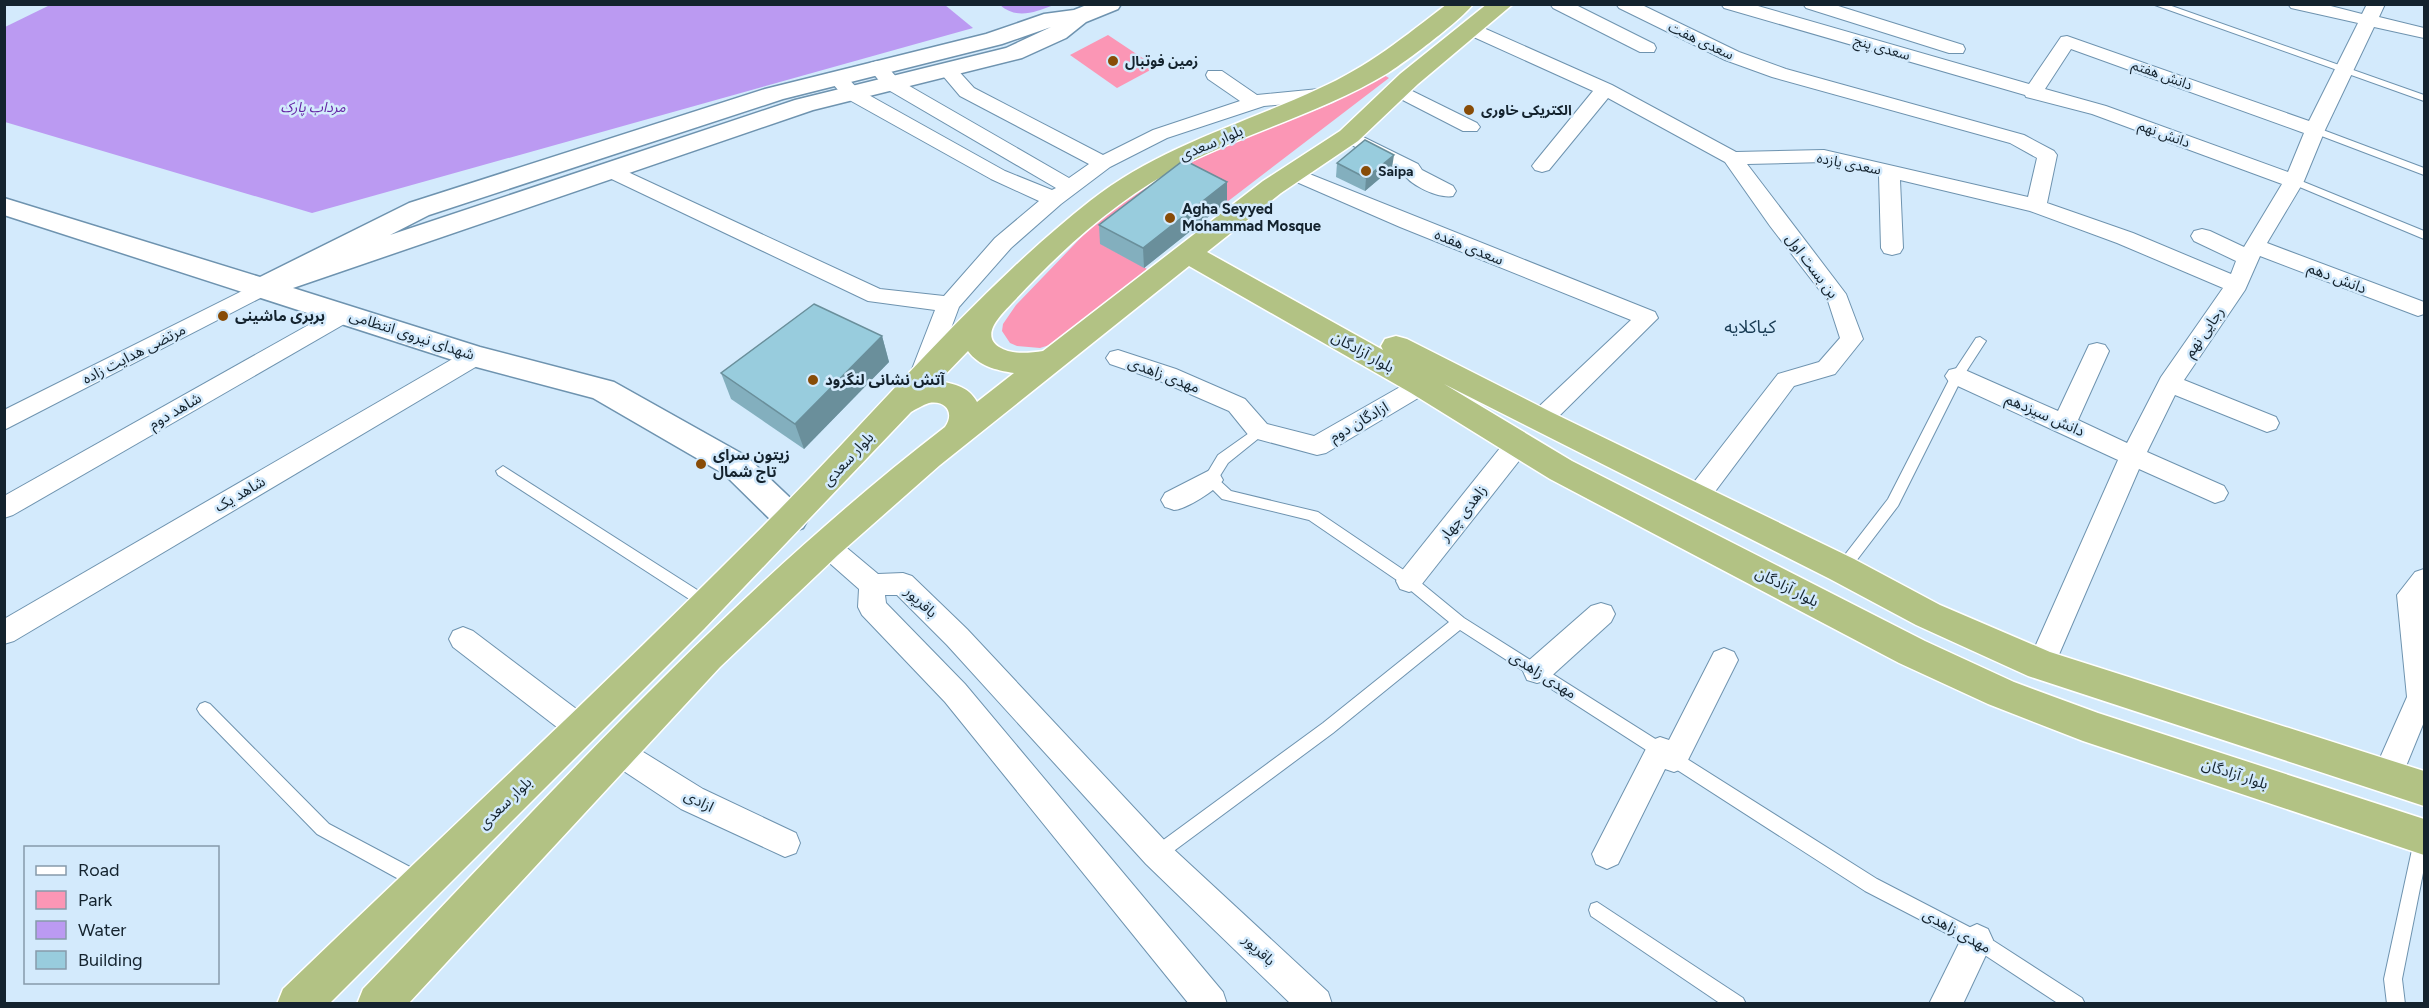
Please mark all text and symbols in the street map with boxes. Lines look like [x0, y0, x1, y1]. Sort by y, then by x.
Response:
street label: سعدی هفت [1666, 18, 1736, 64]
street label: سعدی پنج [1851, 32, 1912, 66]
place label: زمین فوتبال [1125, 53, 1198, 70]
marker: زمین فوتبال [1106, 54, 1120, 68]
street label: دانش هفتم [2129, 56, 2195, 96]
water label: مرداب پارک [281, 99, 346, 117]
place label: الکتریکی خاوری [1481, 102, 1572, 119]
marker: الکتریکی خاوری [1462, 103, 1476, 117]
street label: دانش نهم [2135, 117, 2192, 153]
street label: بلوار سعدی [1176, 122, 1246, 164]
street label: سعدی یازده [1815, 149, 1883, 179]
place label: Saipa [1378, 163, 1414, 180]
marker: Saipa [1359, 164, 1373, 178]
place label: Agha Seyyed Mohammad Mosque [1182, 200, 1322, 235]
marker: Agha Seyyed Mohammad Mosque [1163, 211, 1177, 225]
street label: سعدی هفده [1432, 225, 1506, 269]
street label: بن بست اول [1782, 230, 1842, 302]
street label: دانش دهم [2304, 259, 2369, 299]
street label: رجایی نهم [2180, 303, 2229, 362]
street label: شهدای نیروی انتظامی [347, 306, 477, 364]
place label: بربری ماشینی [235, 307, 325, 325]
marker: بربری ماشینی [216, 309, 230, 323]
district label: کیاکلایه [1724, 316, 1776, 338]
street label: مرتضی هدایت زاده [79, 320, 189, 388]
street label: بلوار آزادگان [1329, 327, 1397, 377]
street label: مهدی زاهدی [1126, 353, 1202, 397]
place label: آتش نشانی لنگرود [825, 371, 946, 389]
marker: آتش نشانی لنگرود [806, 373, 820, 387]
street label: شاهد دوم [146, 389, 206, 435]
street label: دانش سیزدهم [2002, 390, 2087, 442]
street label: ازادگان دوم [1326, 398, 1393, 448]
street label: بلوار سعدی [818, 428, 878, 490]
place label: زیتون سرای تاج شمال [713, 446, 790, 483]
marker: زیتون سرای تاج شمال [694, 457, 708, 471]
street label: شاهد یک [211, 472, 269, 516]
street label: زاهدی چهار [1435, 481, 1491, 546]
street label: بلوار آزادگان [1752, 563, 1822, 611]
street label: باقرپور [900, 582, 941, 622]
street label: مهدی زاهدی [1506, 647, 1580, 703]
street label: بلوار آزادگان [2200, 755, 2270, 793]
street label: بلوار سعدی [475, 773, 535, 833]
street label: ازادی [681, 786, 717, 816]
legend [24, 846, 219, 984]
text: Road [78, 859, 119, 881]
text: Park [78, 889, 113, 911]
street label: مهدی زاهدی [1920, 905, 1994, 957]
text: Water [78, 919, 126, 941]
street label: باقرپور [1238, 930, 1279, 970]
text: Building [78, 949, 143, 971]

